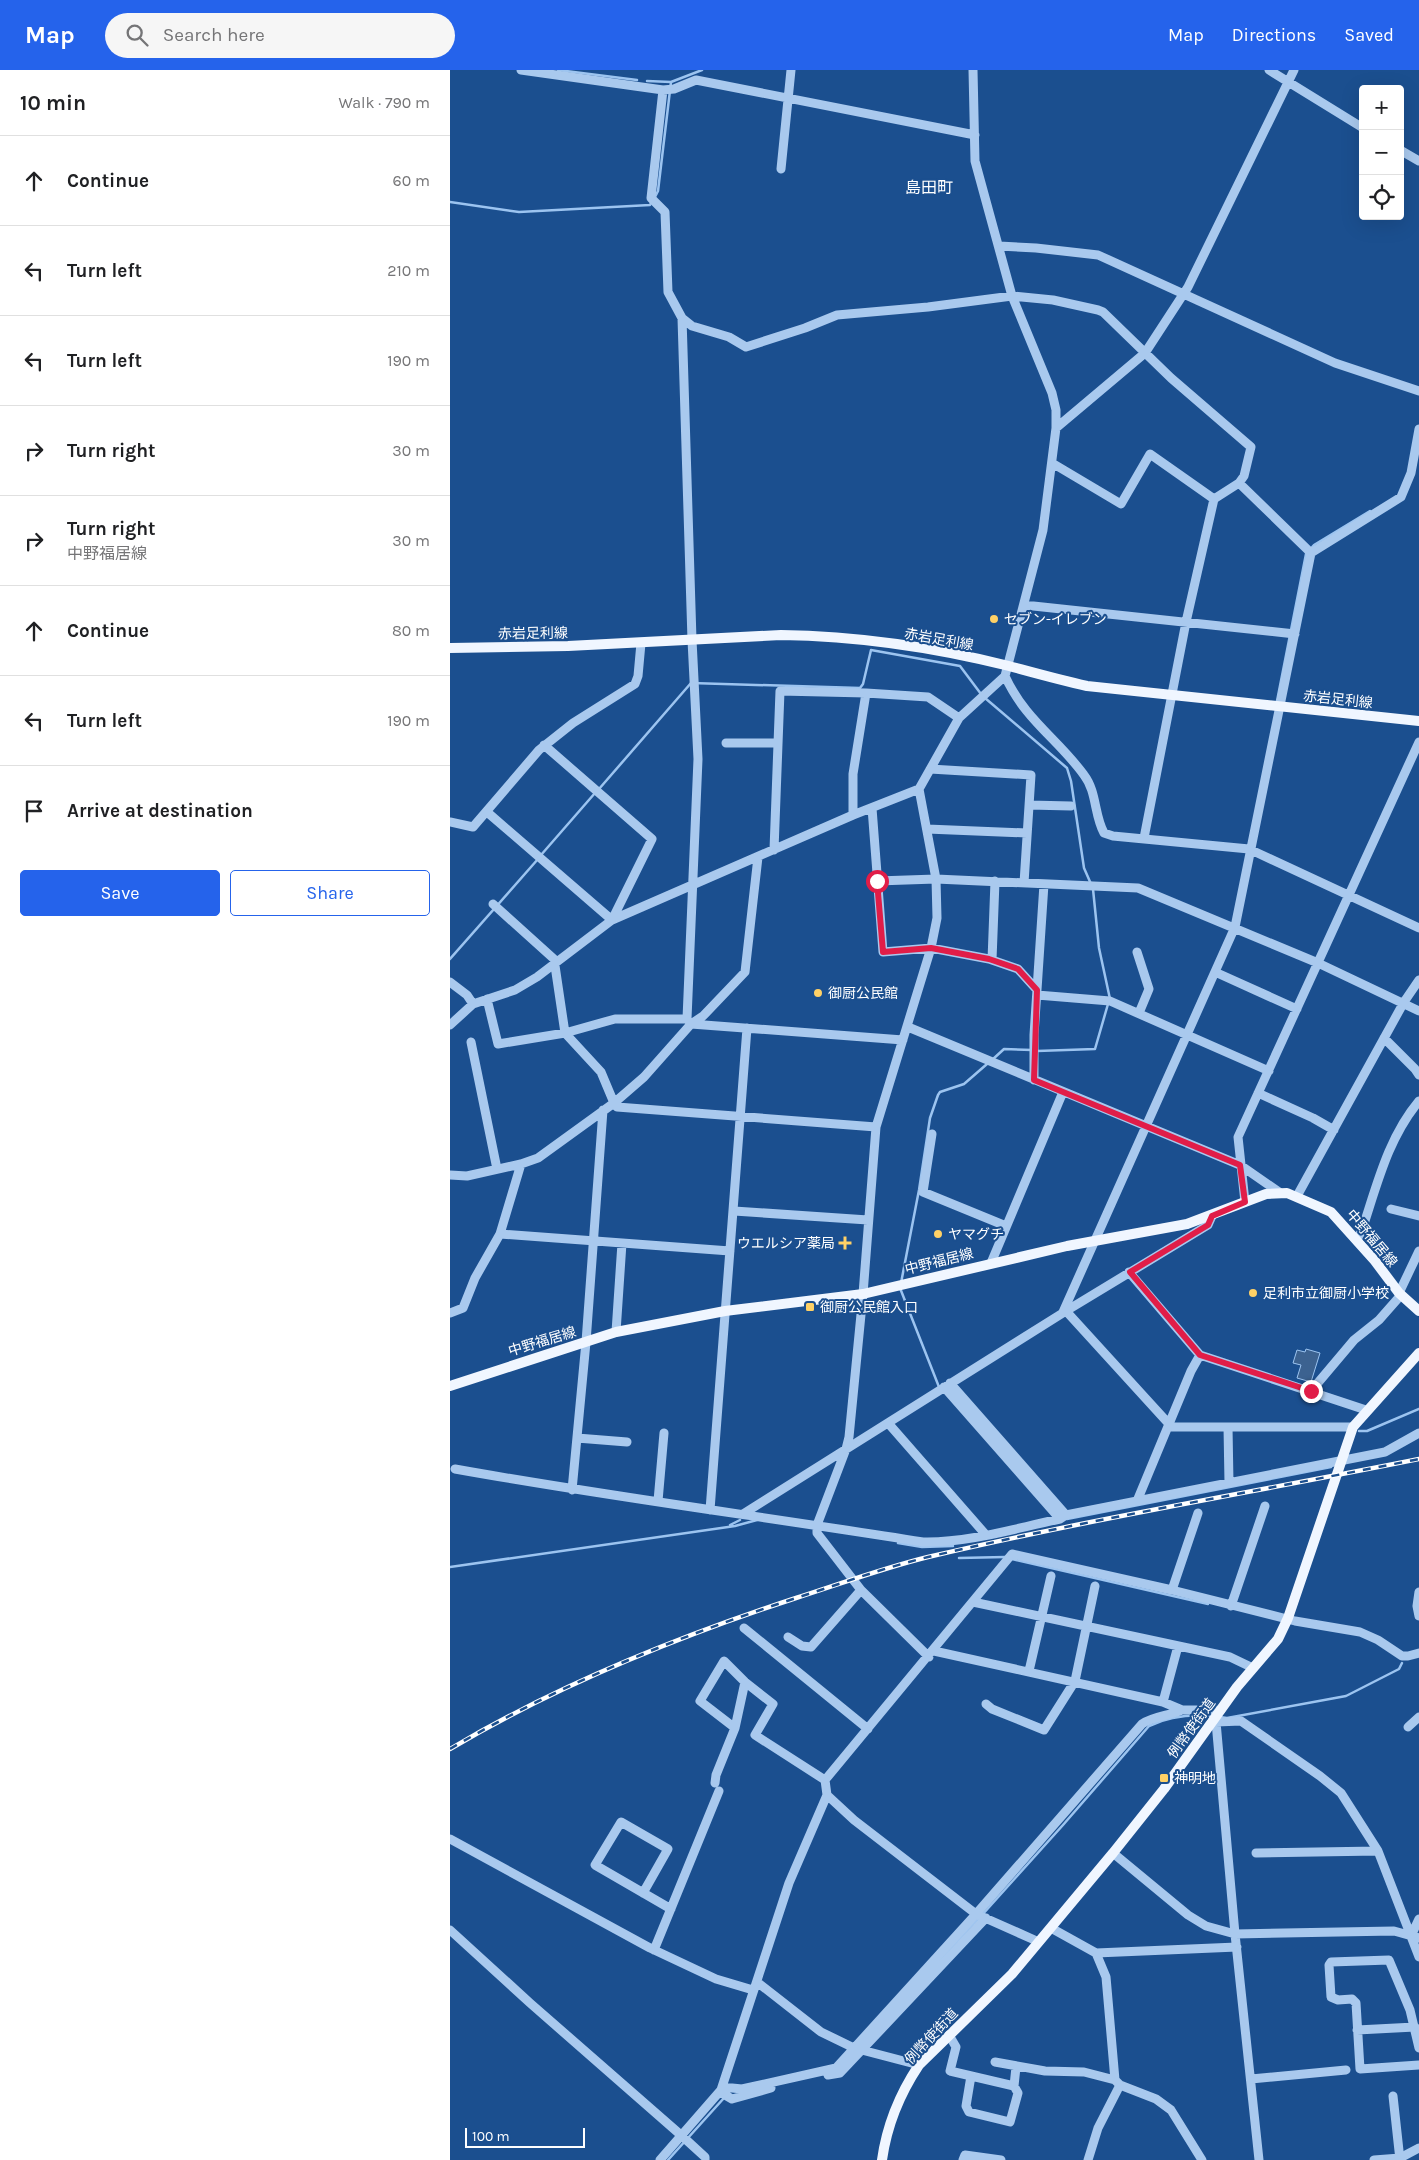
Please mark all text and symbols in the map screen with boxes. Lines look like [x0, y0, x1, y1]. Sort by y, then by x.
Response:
search box [105, 13, 455, 58]
text: Map [25, 21, 75, 49]
icon: search [123, 21, 151, 49]
text: Search here [163, 24, 265, 46]
text: Map [1168, 24, 1204, 46]
text: Directions [1232, 24, 1316, 46]
text: Saved [1344, 24, 1394, 46]
map controls [1359, 85, 1404, 220]
button: + [1359, 85, 1404, 130]
text: 10 min [20, 91, 86, 115]
text: Walk · 790 m [338, 93, 430, 112]
button: − [1359, 130, 1404, 175]
icon: ahead [20, 167, 48, 195]
text: Continue [67, 170, 149, 192]
text: 60 m [393, 171, 430, 190]
button: locate [1359, 175, 1404, 220]
district label: 島田町 [905, 178, 953, 197]
icon: left [20, 257, 48, 285]
text: Turn left [67, 260, 142, 282]
text: 210 m [387, 261, 430, 280]
icon: left [20, 347, 48, 375]
text: Turn left [67, 350, 142, 372]
text: 190 m [387, 351, 430, 370]
icon: right [20, 437, 48, 465]
text: Turn right [67, 440, 156, 462]
text: 30 m [392, 441, 430, 460]
text: Turn right [67, 518, 156, 540]
icon: right [20, 527, 48, 555]
text: 30 m [392, 531, 430, 550]
text: 中野福居線 [67, 544, 147, 563]
place label: セブン-イレブン [1004, 611, 1107, 628]
marker: セブン-イレブン [988, 613, 1000, 625]
icon: ahead [20, 617, 48, 645]
text: Continue [67, 620, 149, 642]
text: 80 m [392, 621, 430, 640]
street label: 赤岩足利線 [498, 624, 568, 643]
street label: 赤岩足利線 [903, 625, 975, 654]
street label: 赤岩足利線 [1302, 687, 1374, 712]
icon: left [20, 707, 48, 735]
text: Turn left [67, 710, 142, 732]
text: 190 m [387, 711, 430, 730]
icon: arrive [20, 797, 48, 825]
text: Arrive at destination [67, 800, 253, 822]
button: Save [20, 870, 220, 916]
button: Share [230, 870, 430, 916]
route start [866, 870, 889, 893]
place label: 御厨公民館 [828, 985, 898, 1002]
marker: 御厨公民館 [812, 987, 824, 999]
street label: 中野福居線 [1343, 1206, 1401, 1271]
place label: ヤマグチ [948, 1226, 1004, 1243]
marker: ヤマグチ [932, 1228, 944, 1240]
place label: ウエルシア薬局 [737, 1235, 835, 1252]
marker: ウエルシア薬局 [839, 1237, 851, 1249]
street label: 中野福居線 [903, 1245, 975, 1278]
place label: 足利市立御厨小学校 [1263, 1285, 1389, 1302]
marker: 足利市立御厨小学校 [1247, 1287, 1259, 1299]
place label: 御厨公民館入口 [820, 1299, 918, 1316]
marker: 御厨公民館入口 [804, 1301, 816, 1313]
street label: 中野福居線 [506, 1323, 578, 1360]
route end [1300, 1380, 1323, 1403]
street label: 例幣使街道 [1164, 1695, 1219, 1762]
place label: 神明地 [1174, 1770, 1216, 1787]
marker: 神明地 [1158, 1772, 1170, 1784]
street label: 例幣使街道 [901, 2005, 961, 2068]
scale bar [465, 2125, 585, 2148]
text: 100 m [472, 2128, 510, 2145]

